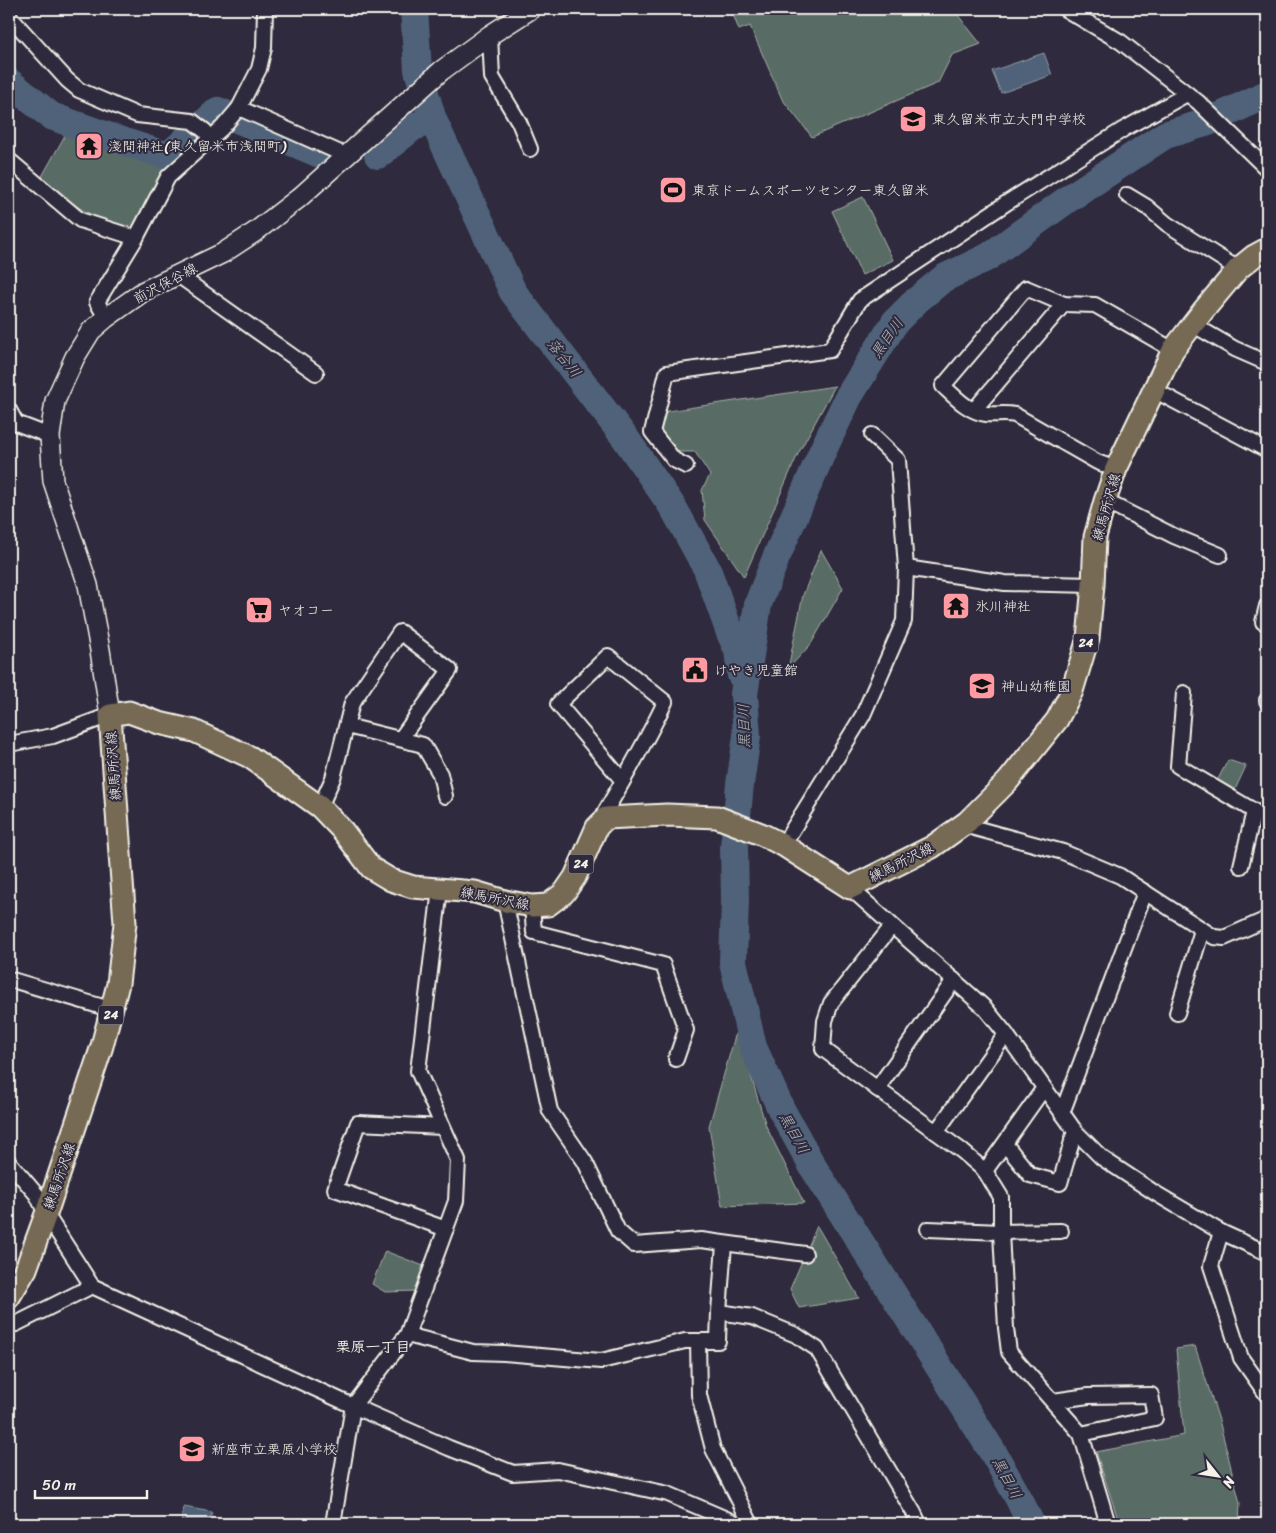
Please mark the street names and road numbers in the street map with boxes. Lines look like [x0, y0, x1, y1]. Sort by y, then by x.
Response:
street label: 前沢保谷線 [128, 256, 202, 311]
street label: 練馬所沢線 [1085, 470, 1128, 544]
road number: 24 [1074, 634, 1098, 652]
street label: 練馬所沢線 [99, 730, 128, 802]
street label: 練馬所沢線 [864, 835, 938, 889]
road number: 24 [568, 854, 594, 874]
street label: 練馬所沢線 [458, 880, 532, 917]
road number: 24 [98, 1006, 124, 1024]
street label: 練馬所沢線 [36, 1139, 83, 1213]

